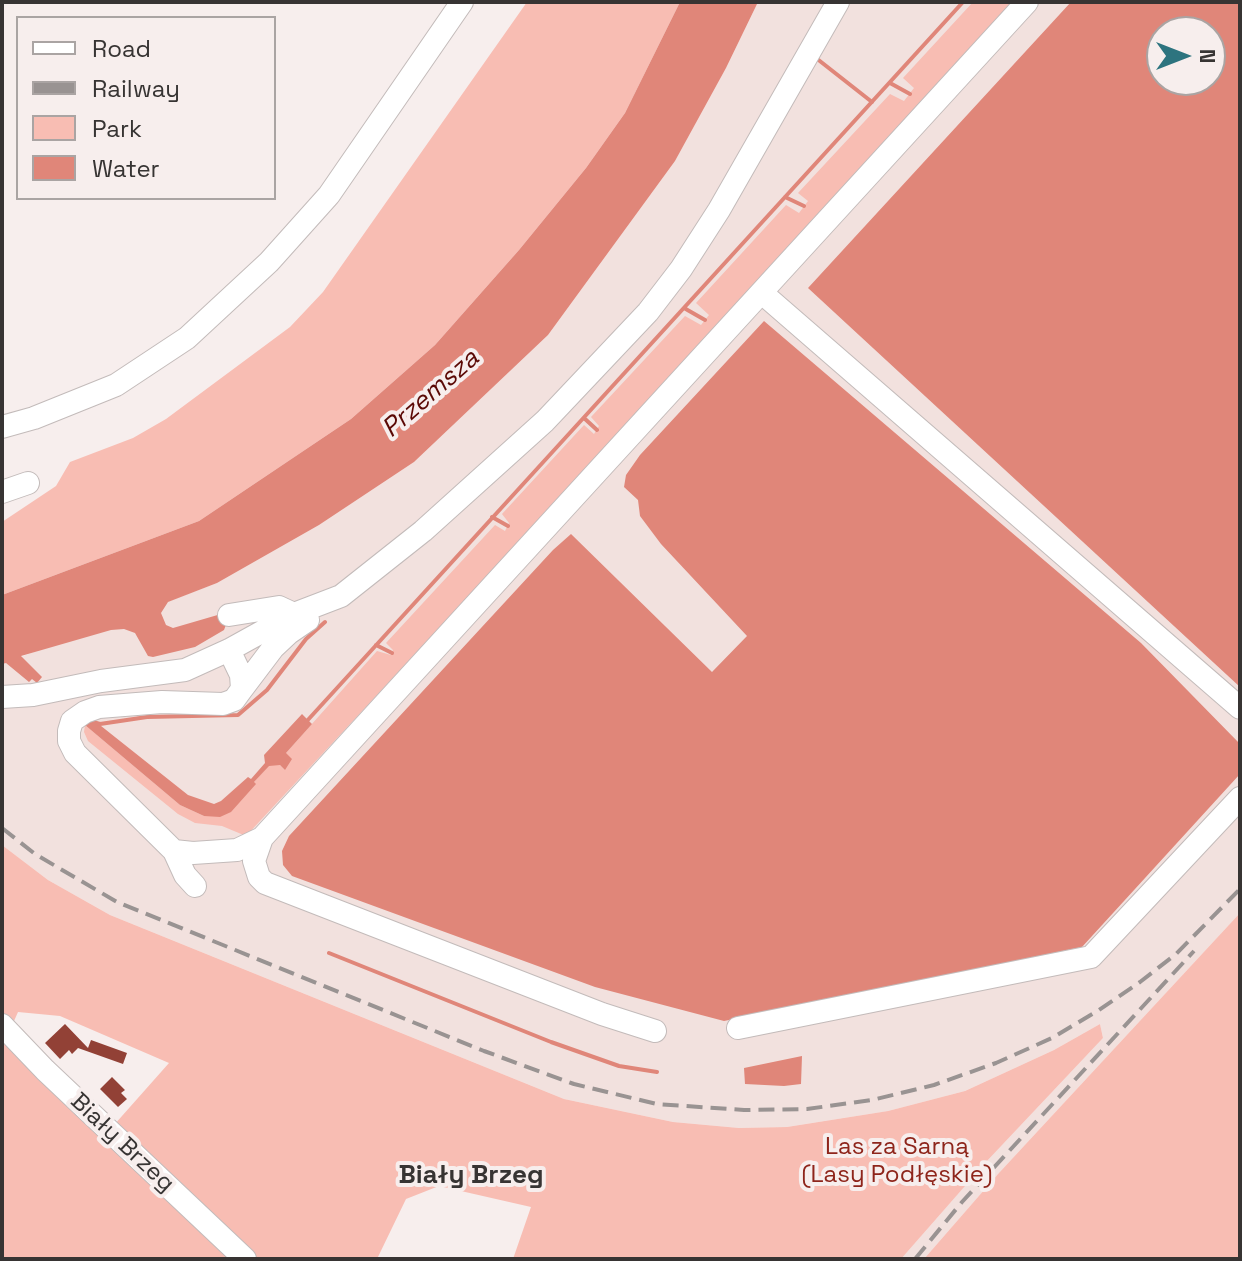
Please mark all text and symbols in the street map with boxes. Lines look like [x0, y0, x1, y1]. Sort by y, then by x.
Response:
legend [16, 16, 276, 200]
north arrow [1146, 16, 1226, 96]
text: Road [92, 33, 151, 64]
text: N [1194, 49, 1222, 63]
text: Railway [92, 73, 180, 104]
text: Park [92, 113, 142, 144]
text: Water [92, 153, 160, 184]
water label: Przemsza [376, 343, 486, 445]
street label: Biały Brzeg [64, 1088, 180, 1198]
park label: Las za Sarną (Lasy Podłęskie) [801, 1133, 993, 1189]
district label: Biały Brzeg [399, 1160, 543, 1192]

